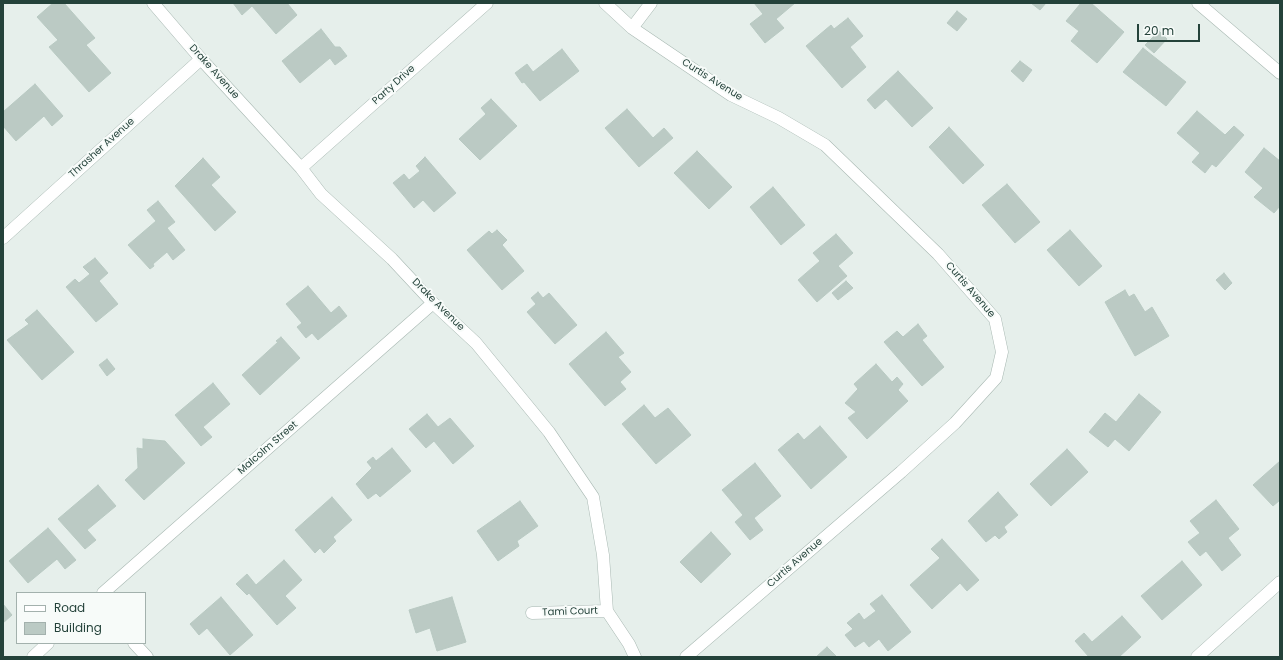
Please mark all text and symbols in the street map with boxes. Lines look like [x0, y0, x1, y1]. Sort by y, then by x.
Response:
scale bar [1139, 16, 1202, 42]
text: 20 m [1144, 22, 1174, 39]
street label: Drake Avenue [186, 42, 242, 102]
street label: Curtis Avenue [679, 57, 745, 103]
street label: Party Drive [370, 63, 418, 107]
street label: Thrasher Avenue [67, 115, 137, 181]
street label: Curtis Avenue [943, 260, 997, 320]
street label: Drake Avenue [409, 276, 467, 334]
street label: Malcolm Street [236, 419, 300, 477]
street label: Curtis Avenue [765, 536, 825, 590]
legend [16, 592, 146, 644]
text: Road [54, 599, 85, 616]
street label: Tami Court [542, 605, 598, 619]
text: Building [54, 619, 102, 636]

